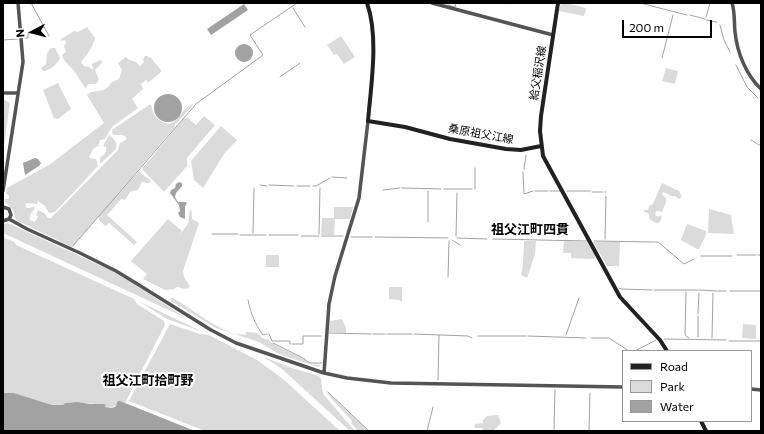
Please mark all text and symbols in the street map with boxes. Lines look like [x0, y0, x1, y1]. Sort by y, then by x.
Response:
north arrow [12, 12, 52, 52]
scale bar [624, 12, 714, 38]
text: 200 m [629, 20, 664, 34]
text: N [13, 29, 26, 38]
street label: 給父稲沢線 [527, 45, 549, 101]
street label: 桑原祖父江線 [447, 122, 515, 146]
district label: 祖父江町四貫 [491, 222, 569, 238]
legend [622, 350, 752, 422]
text: Road [660, 359, 688, 373]
district label: 祖父江町拾町野 [103, 373, 193, 389]
text: Park [660, 379, 685, 393]
text: Water [660, 399, 694, 413]

